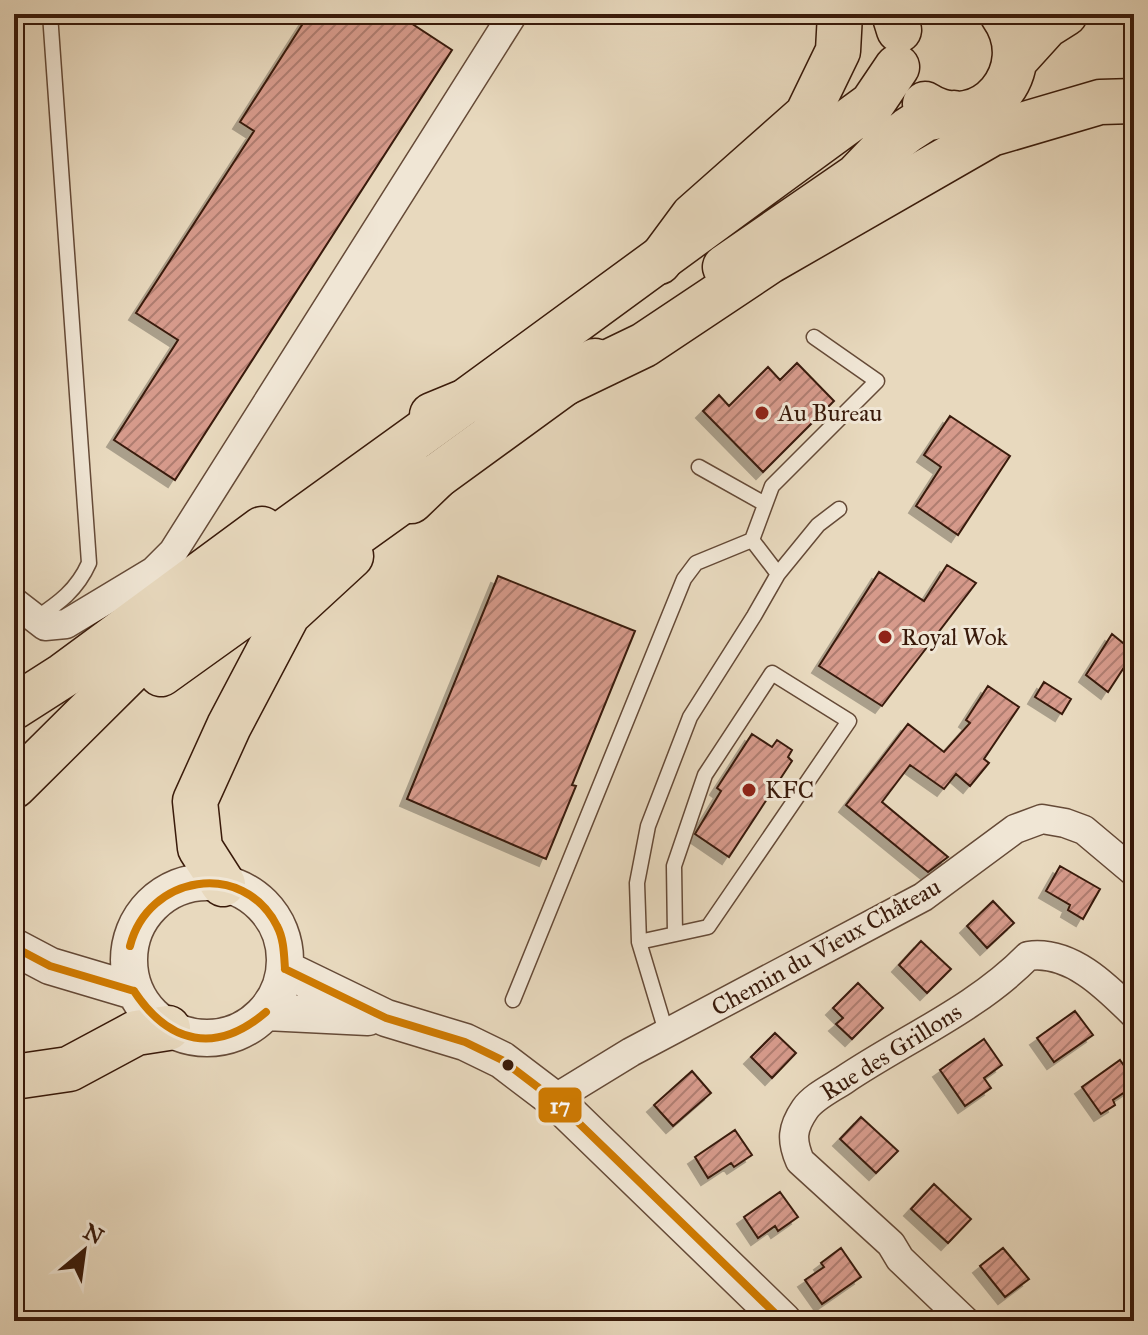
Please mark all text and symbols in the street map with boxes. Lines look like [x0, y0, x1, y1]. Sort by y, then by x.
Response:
place label: Au Bureau [777, 398, 882, 428]
marker: Au Bureau [753, 404, 771, 422]
place label: Royal Wok [901, 622, 1009, 652]
marker: Royal Wok [876, 628, 894, 646]
place label: KFC [765, 775, 814, 805]
marker: KFC [740, 781, 758, 799]
street label: Chemin du Vieux Château [706, 871, 946, 1023]
street label: Rue des Grillons [815, 997, 967, 1107]
unlabelled marker [500, 1057, 516, 1073]
line badge: 17 [537, 1086, 583, 1124]
text: 17 [550, 1092, 570, 1119]
north arrow [44, 1211, 124, 1291]
text: N [79, 1218, 108, 1250]

